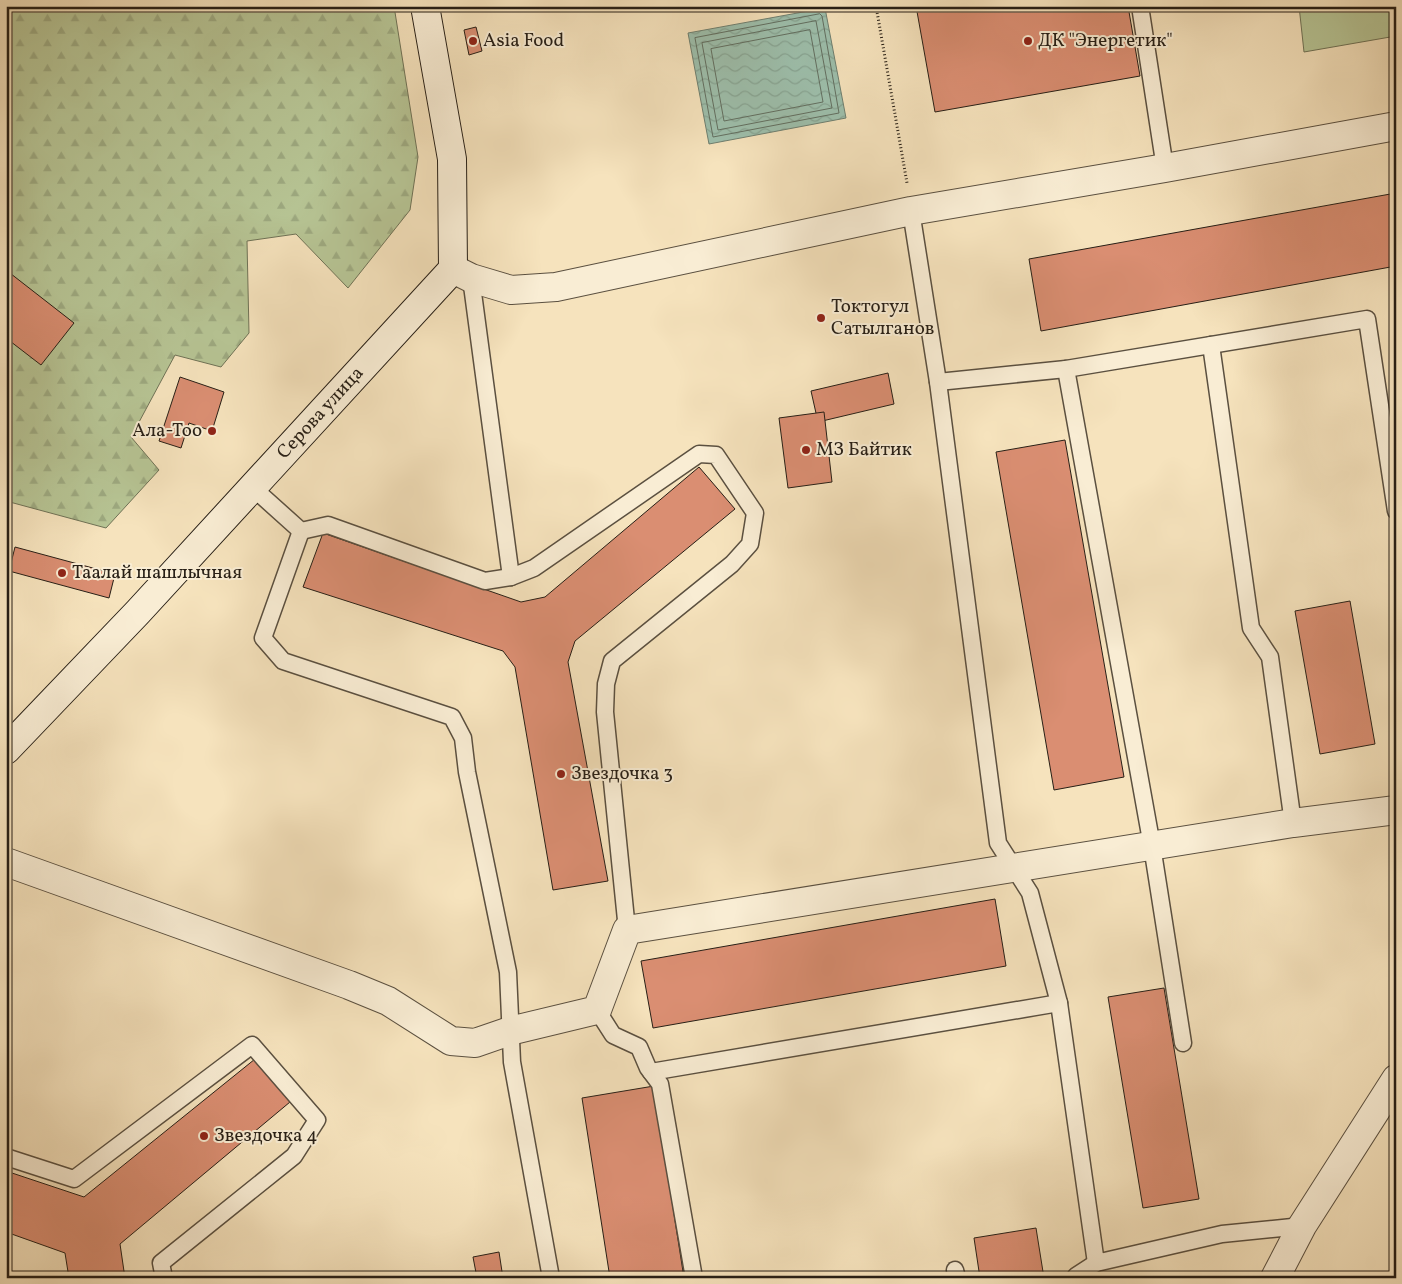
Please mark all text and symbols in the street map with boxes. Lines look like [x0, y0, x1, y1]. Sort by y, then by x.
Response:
place label: Asia Food [483, 28, 564, 54]
place label: ДК "Энергетик" [1038, 28, 1173, 54]
marker: Asia Food [467, 35, 479, 47]
marker: ДК "Энергетик" [1022, 35, 1034, 47]
place label: Токтогул Сатылганов [831, 294, 934, 342]
marker: Токтогул Сатылганов [815, 312, 827, 324]
street label: Серова улица [271, 361, 370, 465]
place label: Ала-Тоо [132, 418, 202, 444]
marker: Ала-Тоо [206, 425, 218, 437]
place label: МЗ Байтик [816, 437, 912, 463]
marker: МЗ Байтик [800, 444, 812, 456]
place label: Таалай шашлычная [72, 560, 242, 586]
marker: Таалай шашлычная [56, 567, 68, 579]
place label: Звездочка 3 [571, 761, 673, 787]
marker: Звездочка 3 [555, 768, 567, 780]
place label: Звездочка 4 [214, 1123, 318, 1149]
marker: Звездочка 4 [198, 1130, 210, 1142]

